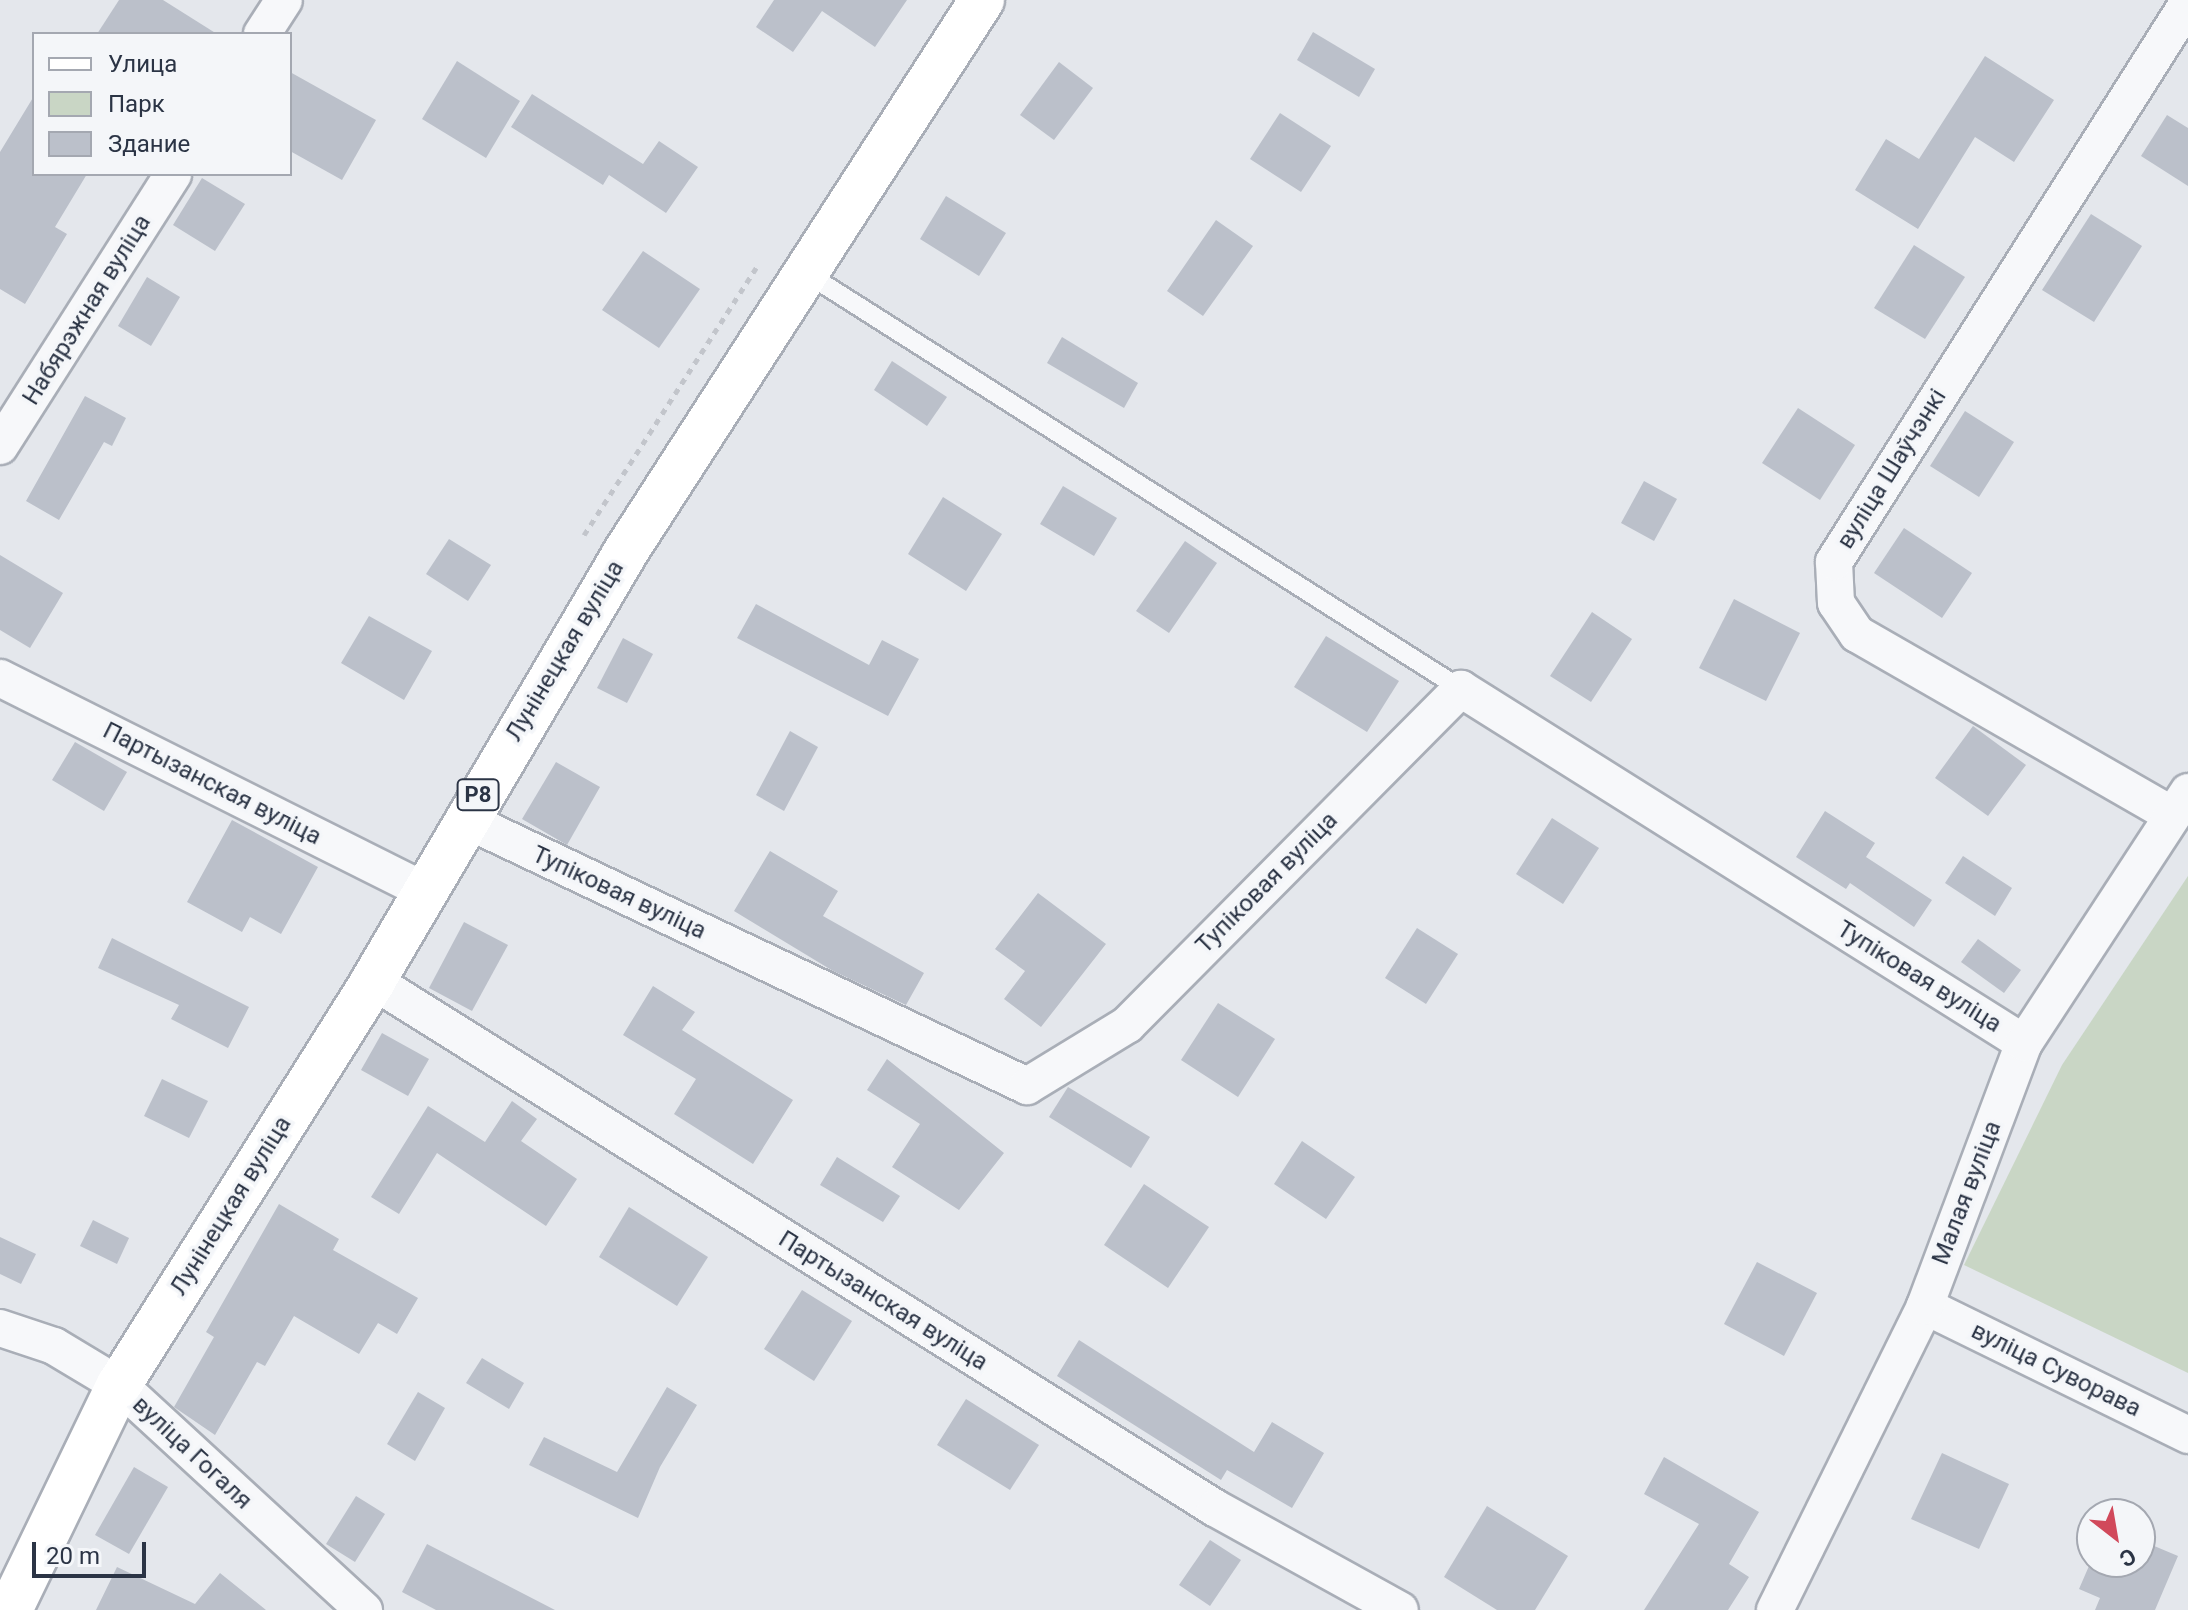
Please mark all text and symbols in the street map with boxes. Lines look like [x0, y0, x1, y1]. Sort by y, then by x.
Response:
legend [32, 32, 292, 176]
text: Улица [108, 50, 177, 78]
text: Парк [108, 90, 165, 118]
text: Здание [108, 130, 190, 158]
street label: Набярэжная вуліца [17, 210, 157, 410]
street label: вуліца Шаўчэнкі [1831, 384, 1953, 554]
street label: Лунінецкая вуліца [500, 556, 630, 746]
street label: Партызанская вуліца [98, 716, 326, 852]
road number: Р8 [456, 777, 500, 813]
street label: Тупіковая вуліца [1190, 806, 1344, 960]
street label: Тупіковая вуліца [528, 840, 710, 946]
street label: Тупіковая вуліца [1832, 915, 2006, 1039]
street label: Лунінецкая вуліца [164, 1111, 298, 1301]
street label: Малая вуліца [1926, 1117, 2008, 1269]
street label: Партызанская вуліца [773, 1225, 993, 1377]
street label: вуліца Суворава [1966, 1316, 2146, 1424]
street label: вуліца Гогаля [126, 1390, 258, 1516]
north arrow [2076, 1498, 2156, 1578]
scale bar [36, 1526, 150, 1576]
text: 20 m [46, 1542, 100, 1570]
text: С [2115, 1543, 2140, 1572]

